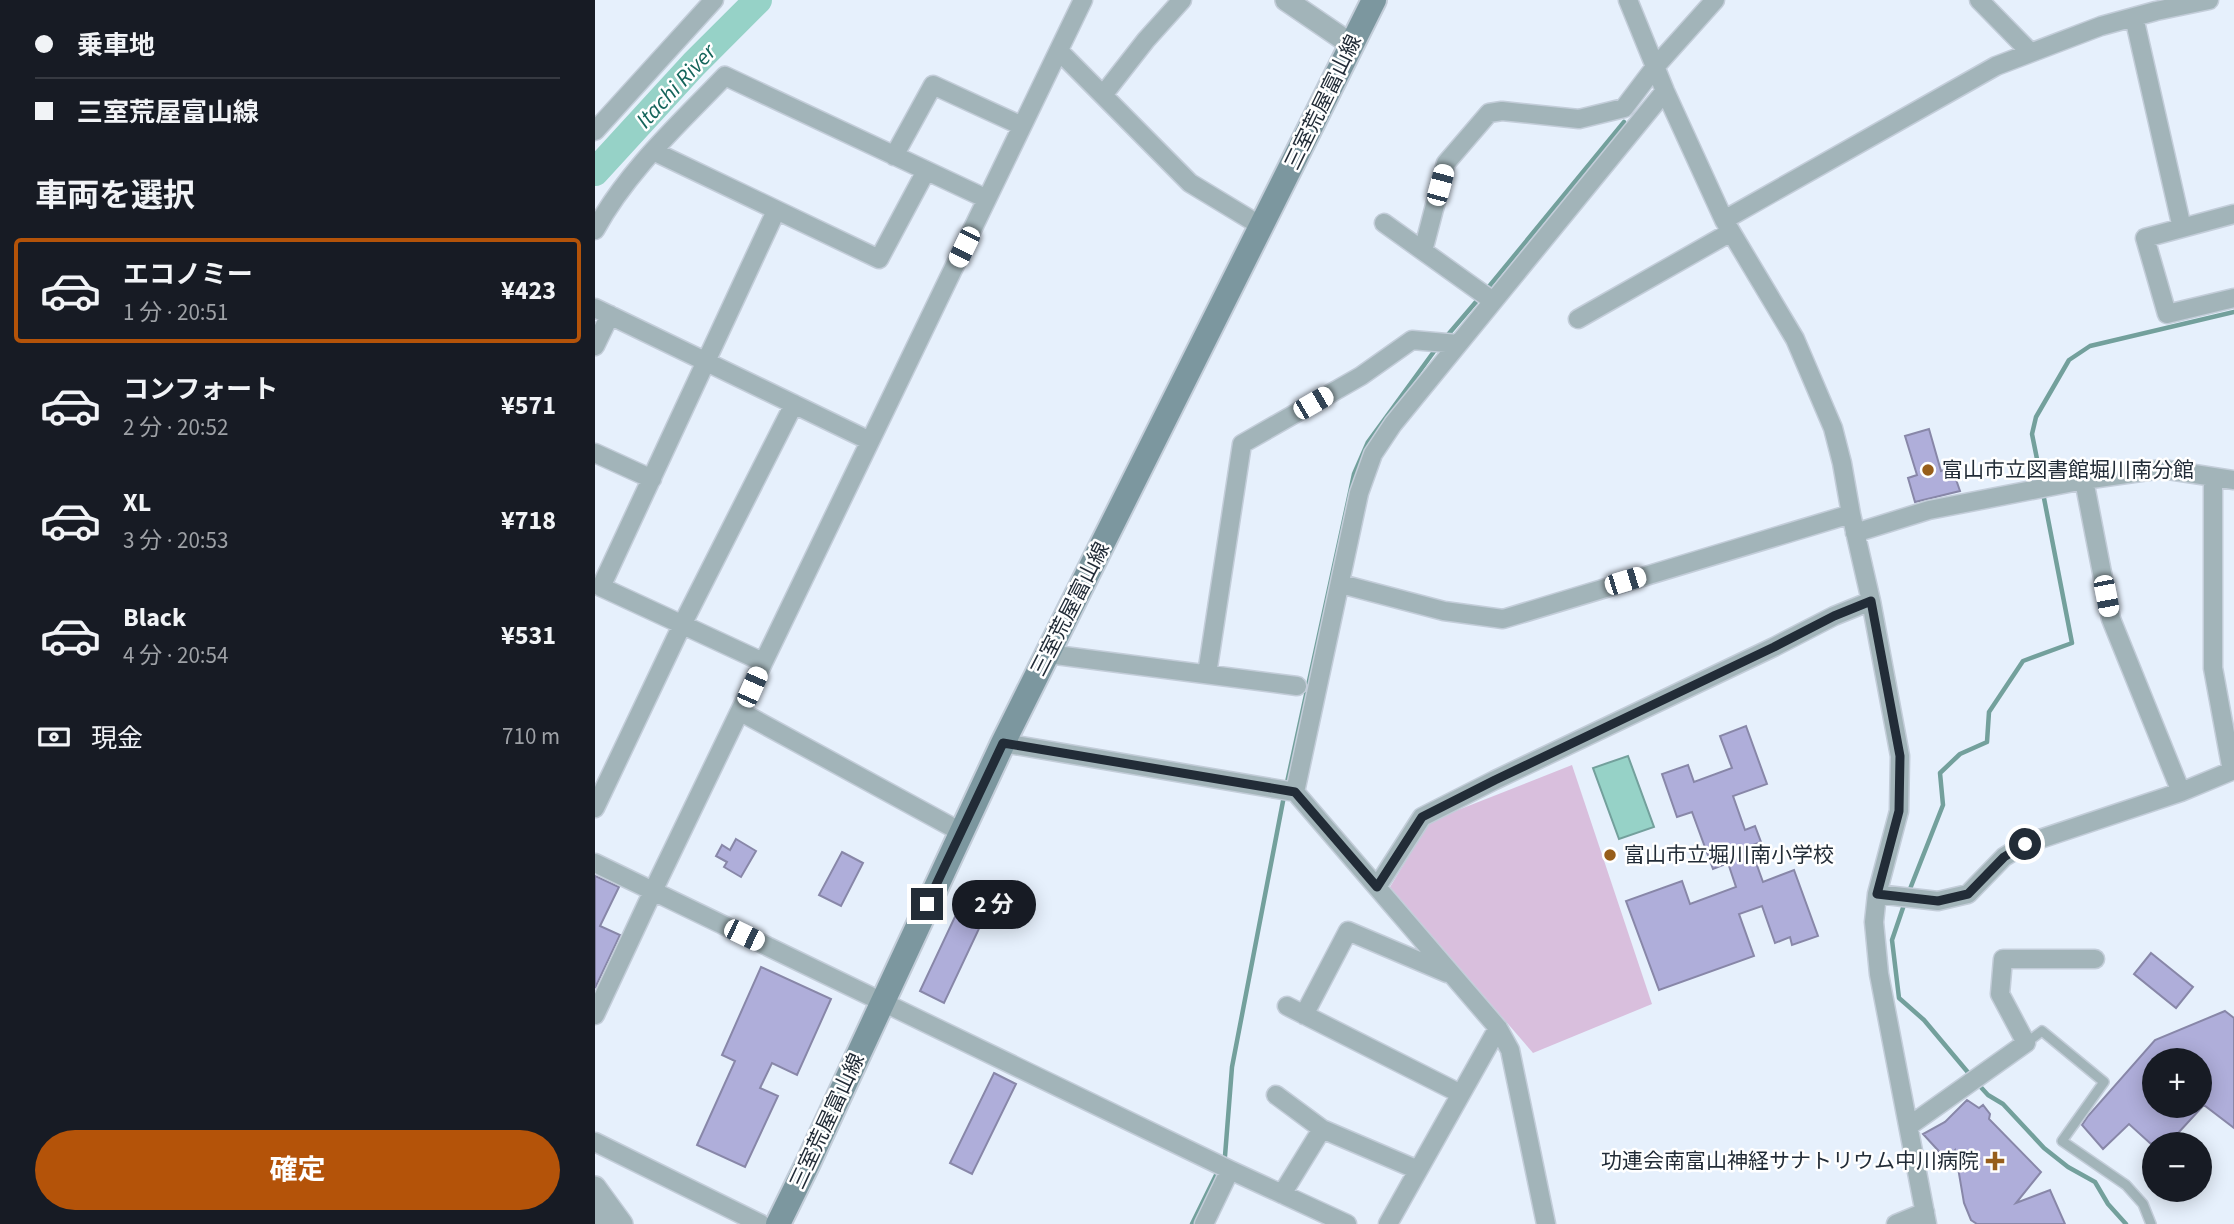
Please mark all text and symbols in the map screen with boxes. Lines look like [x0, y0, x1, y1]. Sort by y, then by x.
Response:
text: 乗車地 [77, 27, 155, 64]
street label: 三室荒屋富山線 [1277, 29, 1369, 175]
water label: Itachi River [628, 36, 725, 136]
text: 三室荒屋富山線 [77, 94, 259, 131]
car [1425, 162, 1456, 208]
text: 車両を選択 [35, 173, 195, 219]
car [946, 224, 983, 270]
text: エコノミー [123, 256, 253, 293]
icon: car [39, 259, 102, 322]
text: ¥423 [501, 272, 556, 309]
text: 1 分 · 20:51 [123, 296, 228, 329]
text: コンフォート [123, 371, 278, 408]
icon: car [39, 374, 102, 437]
car [1290, 383, 1337, 423]
text: ¥571 [501, 387, 556, 424]
text: 2 分 · 20:52 [123, 411, 228, 444]
place label: 富山市立図書館堀川南分館 [1942, 455, 2194, 485]
marker: 富山市立図書館堀川南分館 [1920, 462, 1936, 478]
text: XL [123, 484, 151, 521]
icon: car [39, 489, 102, 552]
text: ¥718 [501, 502, 556, 539]
text: 3 分 · 20:53 [123, 524, 228, 557]
street label: 三室荒屋富山線 [1023, 537, 1117, 681]
car [1602, 565, 1649, 597]
car [2092, 573, 2121, 619]
text: Black [123, 599, 186, 636]
icon: car [39, 604, 102, 667]
text: ¥531 [501, 617, 556, 654]
text: 4 分 · 20:54 [123, 639, 228, 672]
car [734, 664, 771, 710]
icon: cash [35, 718, 73, 756]
text: 現金 [91, 720, 143, 757]
text: 710 m [502, 720, 560, 753]
route start [2009, 828, 2041, 860]
place label: 富山市立堀川南小学校 [1624, 840, 1834, 870]
marker: 富山市立堀川南小学校 [1602, 847, 1618, 863]
callout: 2 分 [951, 880, 1035, 928]
route end [911, 888, 943, 920]
text: 2 分 [974, 888, 1014, 921]
car [721, 916, 768, 954]
street label: 三室荒屋富山線 [782, 1048, 872, 1194]
map controls [2142, 1048, 2212, 1202]
button: + [2142, 1048, 2212, 1118]
button: 確定 [35, 1130, 560, 1210]
button: − [2142, 1132, 2212, 1202]
place label: 功連会南富山神経サナトリウム中川病院 [1601, 1146, 1979, 1176]
marker: 功連会南富山神経サナトリウム中川病院 [1985, 1151, 2005, 1171]

